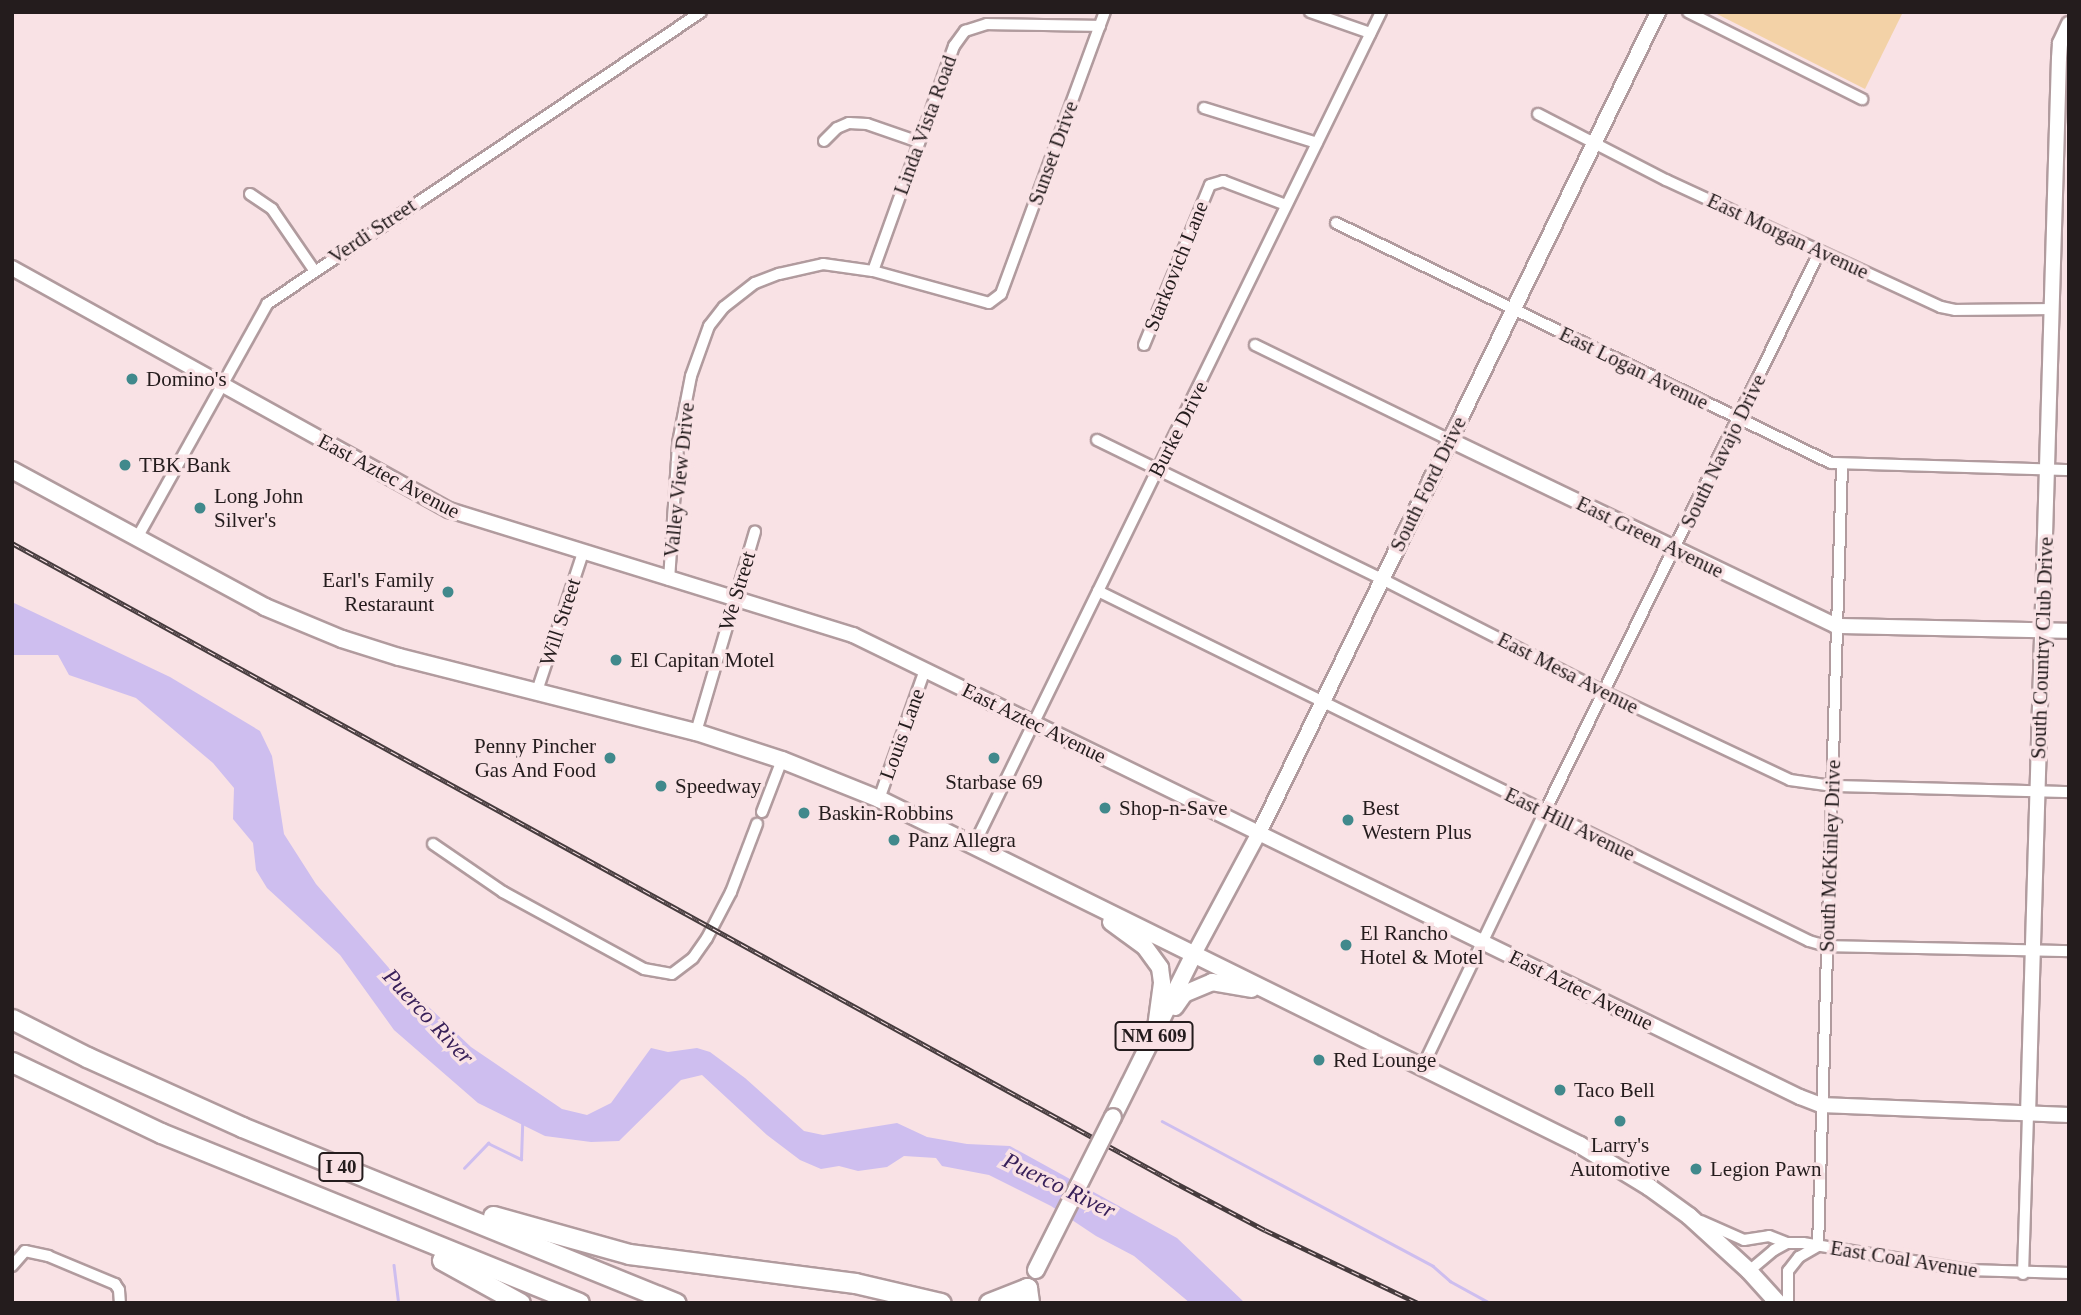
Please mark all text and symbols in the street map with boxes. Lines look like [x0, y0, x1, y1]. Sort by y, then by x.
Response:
street label: Linda Vista Road [888, 52, 962, 198]
street label: Sunset Drive [1023, 97, 1083, 209]
street label: East Morgan Avenue [1703, 187, 1873, 285]
street label: Verdi Street [324, 193, 420, 269]
street label: Starkovich Lane [1138, 197, 1214, 335]
street label: East Logan Avenue [1555, 321, 1713, 415]
place label: Domino's [146, 366, 227, 392]
street label: South Navajo Drive [1675, 370, 1771, 532]
marker: Domino's [124, 371, 140, 387]
street label: Burke Drive [1143, 377, 1213, 481]
street label: Valley View Drive [658, 401, 700, 559]
street label: South Ford Drive [1384, 412, 1472, 556]
street label: East Aztec Avenue [313, 427, 465, 525]
place label: TBK Bank [139, 452, 231, 478]
marker: TBK Bank [117, 457, 133, 473]
place label: Long John Silver's [214, 483, 303, 533]
street label: East Green Avenue [1572, 490, 1728, 584]
marker: Long John Silver's [192, 500, 208, 516]
street label: South Country Club Drive [2026, 537, 2058, 759]
street label: We Street [713, 548, 761, 634]
place label: Earl's Family Restaraunt [322, 567, 434, 617]
street label: Will Street [534, 575, 586, 669]
marker: Earl's Family Restaraunt [440, 584, 456, 600]
street label: East Mesa Avenue [1493, 626, 1643, 720]
place label: El Capitan Motel [630, 647, 775, 673]
marker: El Capitan Motel [608, 652, 624, 668]
street label: East Aztec Avenue [957, 677, 1111, 769]
street label: Louis Lane [874, 685, 930, 783]
place label: Penny Pincher Gas And Food [473, 733, 596, 783]
marker: Penny Pincher Gas And Food [602, 750, 618, 766]
marker: Starbase 69 [986, 750, 1002, 766]
street label: South McKinley Drive [1814, 759, 1846, 953]
place label: Starbase 69 [945, 769, 1043, 795]
place label: Speedway [675, 773, 761, 799]
marker: Speedway [653, 778, 669, 794]
street label: East Hill Avenue [1500, 781, 1640, 867]
place label: Shop-n-Save [1119, 795, 1227, 821]
place label: Best Western Plus [1362, 795, 1472, 845]
place label: Baskin-Robbins [818, 800, 953, 826]
marker: Shop-n-Save [1097, 800, 1113, 816]
marker: Baskin-Robbins [796, 805, 812, 821]
marker: Best Western Plus [1340, 812, 1356, 828]
place label: Panz Allegra [908, 827, 1017, 853]
marker: Panz Allegra [886, 832, 902, 848]
place label: El Rancho Hotel & Motel [1360, 920, 1484, 970]
marker: El Rancho Hotel & Motel [1338, 937, 1354, 953]
street label: East Aztec Avenue [1504, 944, 1658, 1036]
water label: Puerco River [377, 963, 479, 1071]
road number: NM 609 [1114, 1020, 1194, 1052]
place label: Red Lounge [1333, 1047, 1436, 1073]
marker: Red Lounge [1311, 1052, 1327, 1068]
place label: Taco Bell [1574, 1077, 1655, 1103]
marker: Taco Bell [1552, 1082, 1568, 1098]
marker: Larry's Automotive [1612, 1113, 1628, 1129]
place label: Larry's Automotive [1570, 1132, 1670, 1182]
water label: Puerco River [999, 1147, 1119, 1225]
road number: I 40 [318, 1152, 364, 1182]
place label: Legion Pawn [1710, 1156, 1821, 1182]
marker: Legion Pawn [1688, 1161, 1704, 1177]
street label: East Coal Avenue [1828, 1235, 1980, 1283]

